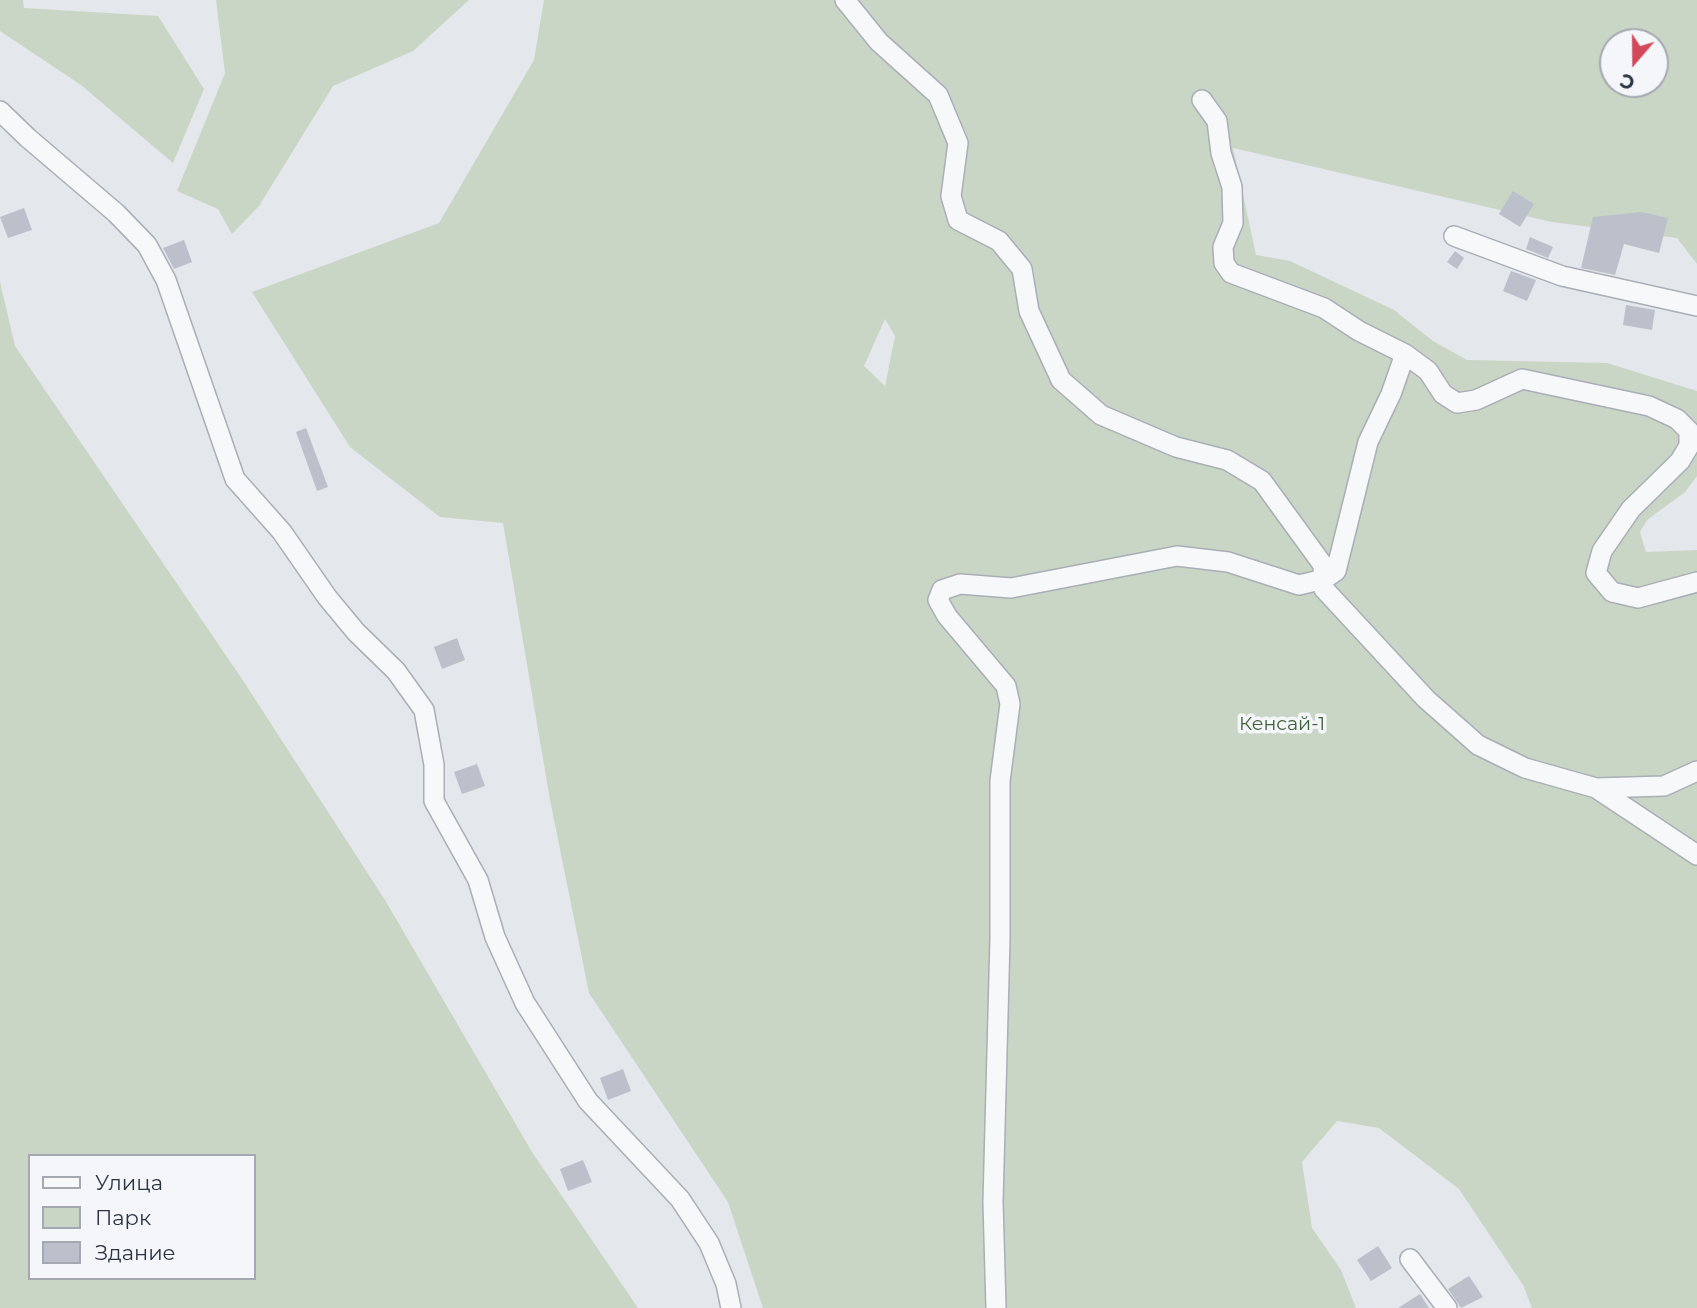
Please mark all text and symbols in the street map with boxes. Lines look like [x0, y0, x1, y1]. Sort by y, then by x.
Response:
north arrow [1599, 28, 1669, 98]
text: С [1617, 68, 1638, 94]
park label: Кенсай-1 [1239, 713, 1325, 735]
legend [28, 1154, 256, 1280]
text: Улица [95, 1170, 163, 1195]
text: Парк [95, 1205, 151, 1230]
text: Здание [95, 1240, 176, 1265]

